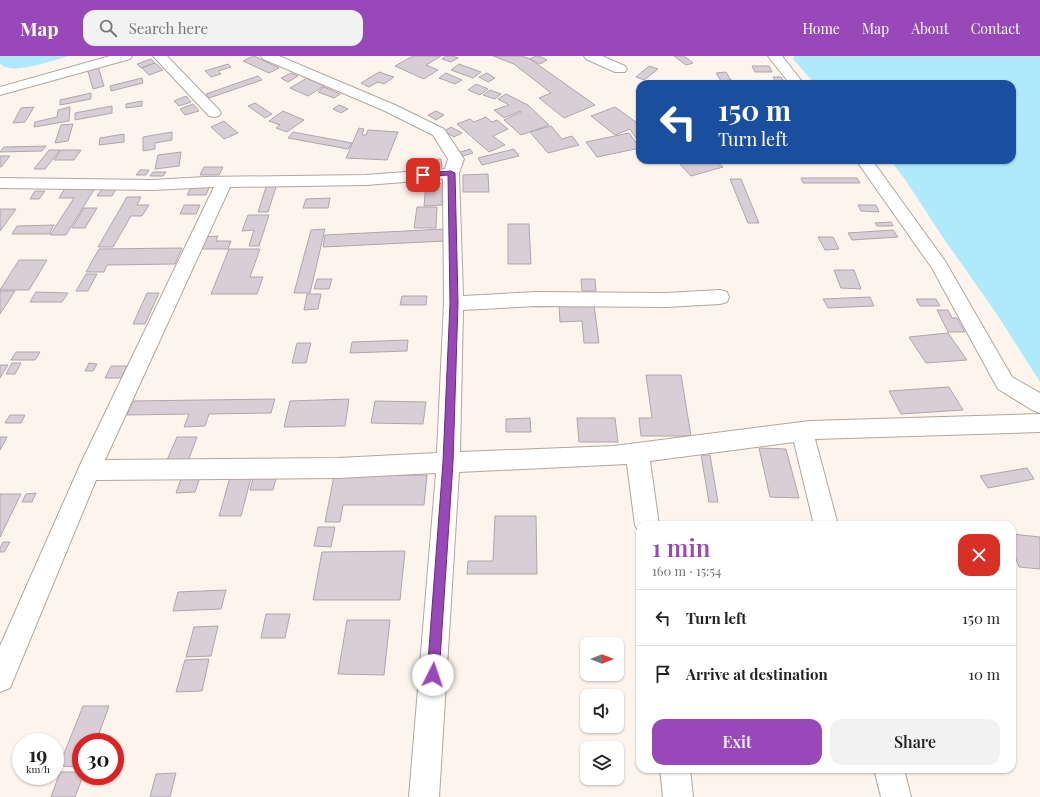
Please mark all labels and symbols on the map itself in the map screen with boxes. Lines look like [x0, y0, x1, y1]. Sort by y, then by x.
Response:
pin [406, 158, 440, 192]
north arrow [580, 637, 624, 681]
position arrow [412, 654, 454, 696]
speed limit sign: 30 [72, 733, 124, 785]

